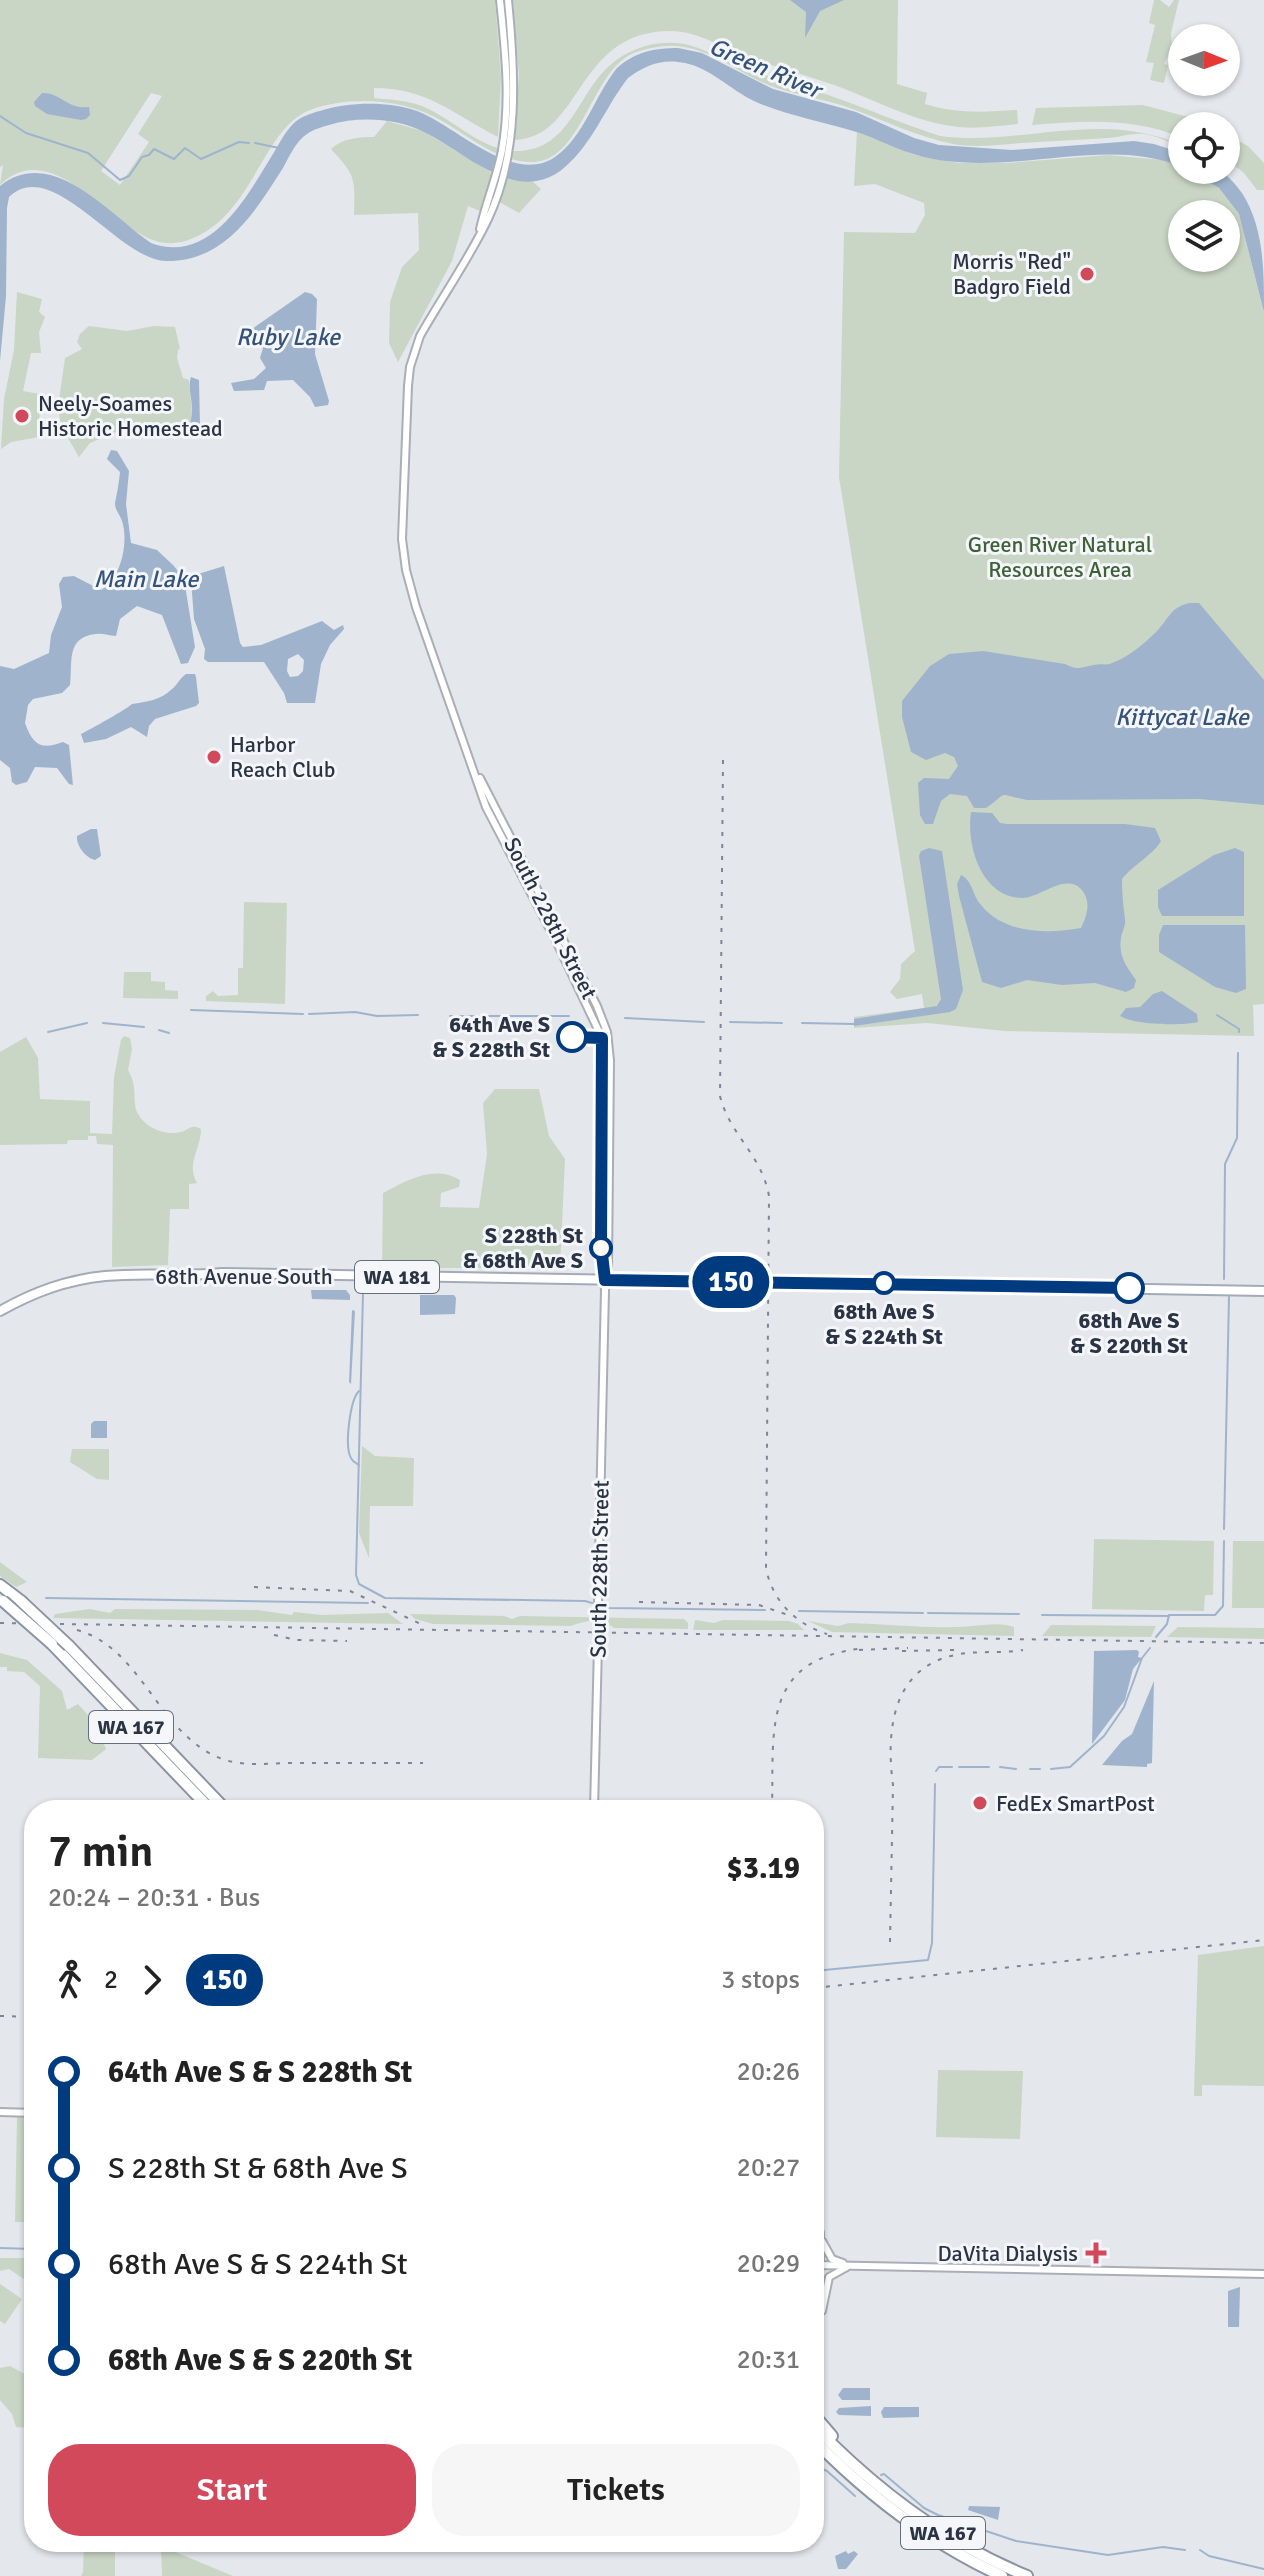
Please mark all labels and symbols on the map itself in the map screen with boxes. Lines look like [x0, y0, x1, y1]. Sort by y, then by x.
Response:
north arrow [1168, 24, 1240, 96]
water label: Green River [705, 31, 828, 106]
place label: Morris "Red" Badgro Field [952, 248, 1071, 300]
marker: Morris "Red" Badgro Field [1078, 265, 1096, 283]
water label: Ruby Lake [236, 322, 341, 352]
place label: Neely-Soames Historic Homestead [38, 390, 223, 442]
marker: Neely-Soames Historic Homestead [13, 407, 31, 425]
park label: Green River Natural Resources Area [968, 531, 1152, 583]
water label: Main Lake [94, 564, 199, 594]
water label: Kittycat Lake [1115, 702, 1250, 732]
place label: Harbor Reach Club [230, 731, 335, 783]
marker: Harbor Reach Club [205, 748, 223, 766]
street label: South 228th Street [498, 833, 603, 1004]
place label: 64th Ave S & S 228th St [432, 1011, 550, 1063]
marker: 64th Ave S & S 228th St [557, 1022, 587, 1052]
place label: S 228th St & 68th Ave S [463, 1222, 583, 1274]
marker: S 228th St & 68th Ave S [590, 1237, 612, 1259]
line badge: 150 [685, 1256, 777, 1308]
road number: WA 181 [355, 1261, 439, 1293]
street label: 68th Avenue South [155, 1263, 333, 1290]
marker: 68th Ave S & S 224th St [873, 1272, 895, 1294]
marker: 68th Ave S & S 220th St [1114, 1273, 1144, 1303]
place label: 68th Ave S & S 224th St [825, 1298, 943, 1350]
place label: 68th Ave S & S 220th St [1070, 1307, 1188, 1359]
street label: South 228th Street [584, 1480, 615, 1658]
road number: WA 167 [89, 1711, 173, 1743]
place label: FedEx SmartPost [996, 1790, 1155, 1817]
marker: FedEx SmartPost [971, 1794, 989, 1812]
place label: DaVita Dialysis [938, 2240, 1078, 2267]
marker: DaVita Dialysis [1085, 2242, 1107, 2264]
road number: WA 167 [901, 2517, 985, 2549]

